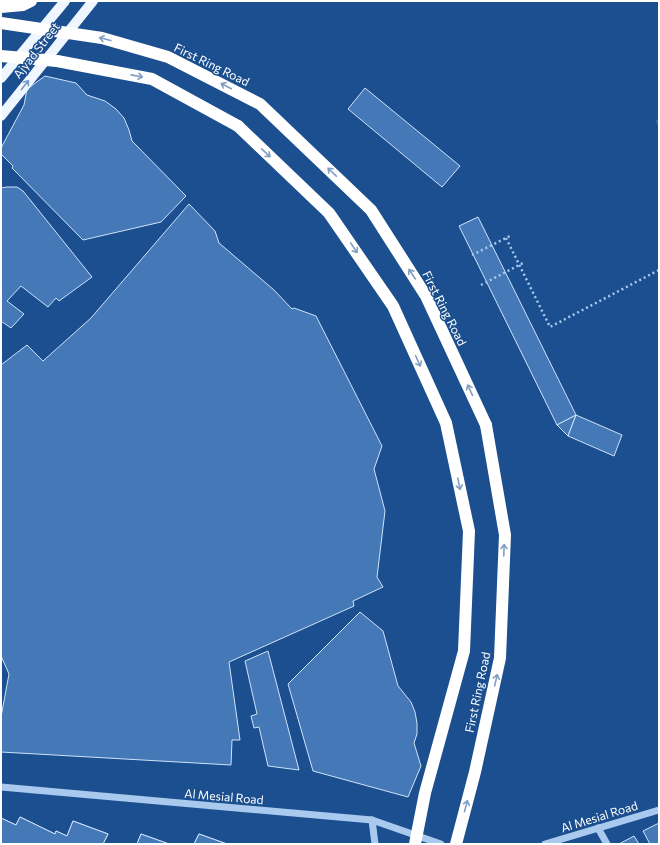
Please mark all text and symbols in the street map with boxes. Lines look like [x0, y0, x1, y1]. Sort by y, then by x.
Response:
street label: Ajyad Street [10, 19, 62, 81]
one-way arrow [99, 35, 112, 42]
street label: First Ring Road [172, 40, 252, 88]
one-way arrow [130, 72, 143, 80]
one-way arrow [21, 80, 29, 91]
one-way arrow [220, 82, 232, 89]
one-way arrow [261, 148, 271, 158]
one-way arrow [327, 168, 337, 177]
one-way arrow [350, 243, 358, 254]
street label: First Ring Road [420, 268, 470, 348]
one-way arrow [408, 269, 416, 280]
one-way arrow [415, 355, 422, 367]
one-way arrow [466, 384, 473, 396]
one-way arrow [455, 477, 463, 490]
one-way arrow [500, 544, 508, 557]
street label: First Ring Road [462, 650, 492, 734]
one-way arrow [492, 674, 500, 687]
street label: Al Mesial Road [184, 786, 264, 806]
street label: Al Mesial Road [559, 798, 639, 834]
one-way arrow [462, 800, 470, 813]

